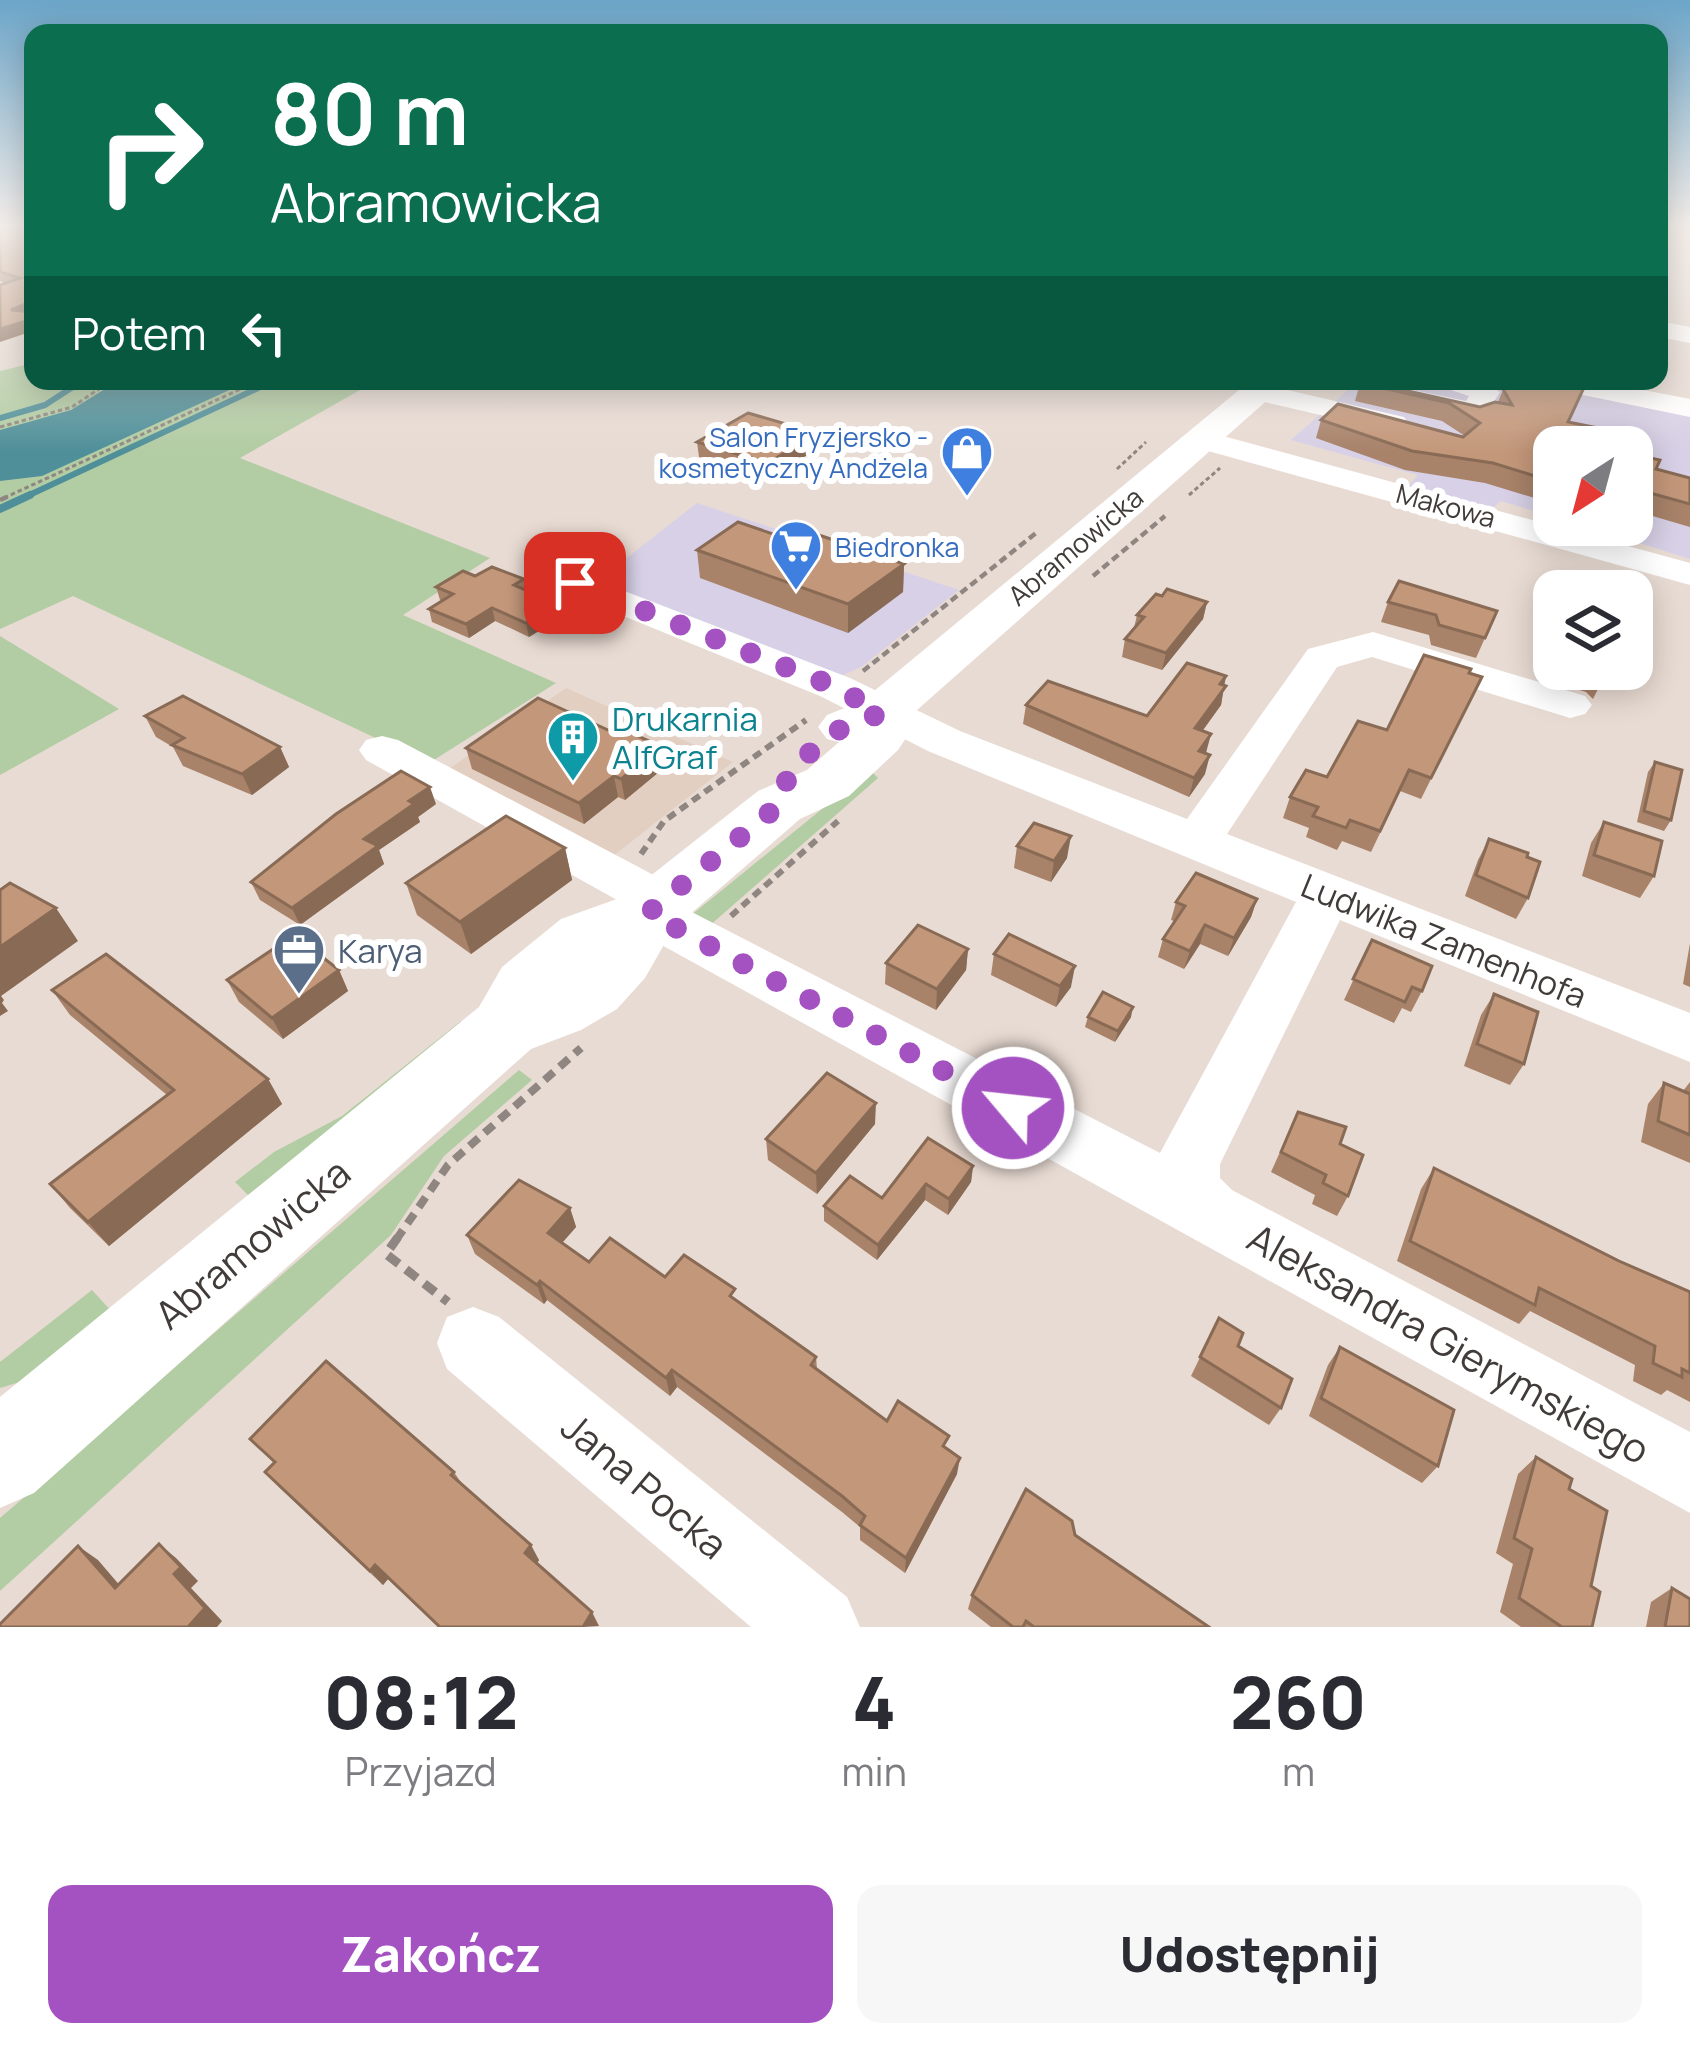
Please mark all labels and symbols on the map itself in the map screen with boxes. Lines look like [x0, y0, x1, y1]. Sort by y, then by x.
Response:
place label: Salon Fryzjersko - kosmetyczny Andżela [658, 418, 928, 486]
shop icon: Salon Fryzjersko - kosmetyczny Andżela [939, 424, 995, 498]
north arrow [1533, 426, 1653, 546]
street label: Makowa [1392, 474, 1500, 536]
street label: Abramowicka [1000, 479, 1150, 613]
supermarket icon: Biedronka [768, 518, 824, 592]
place label: Biedronka [835, 528, 960, 565]
pin [524, 532, 626, 634]
place label: Drukarnia AlfGraf [612, 696, 758, 779]
building icon: Drukarnia AlfGraf [545, 709, 601, 783]
street label: Ludwika Zamenhofa [1295, 862, 1593, 1018]
office icon: Karya [271, 922, 327, 996]
place label: Karya [338, 928, 423, 973]
position arrow [950, 1045, 1076, 1171]
street label: Abramowicka [143, 1145, 361, 1341]
street label: Aleksandra Gierymskiego [1239, 1210, 1659, 1476]
street label: Jana Pocka [550, 1400, 740, 1570]

